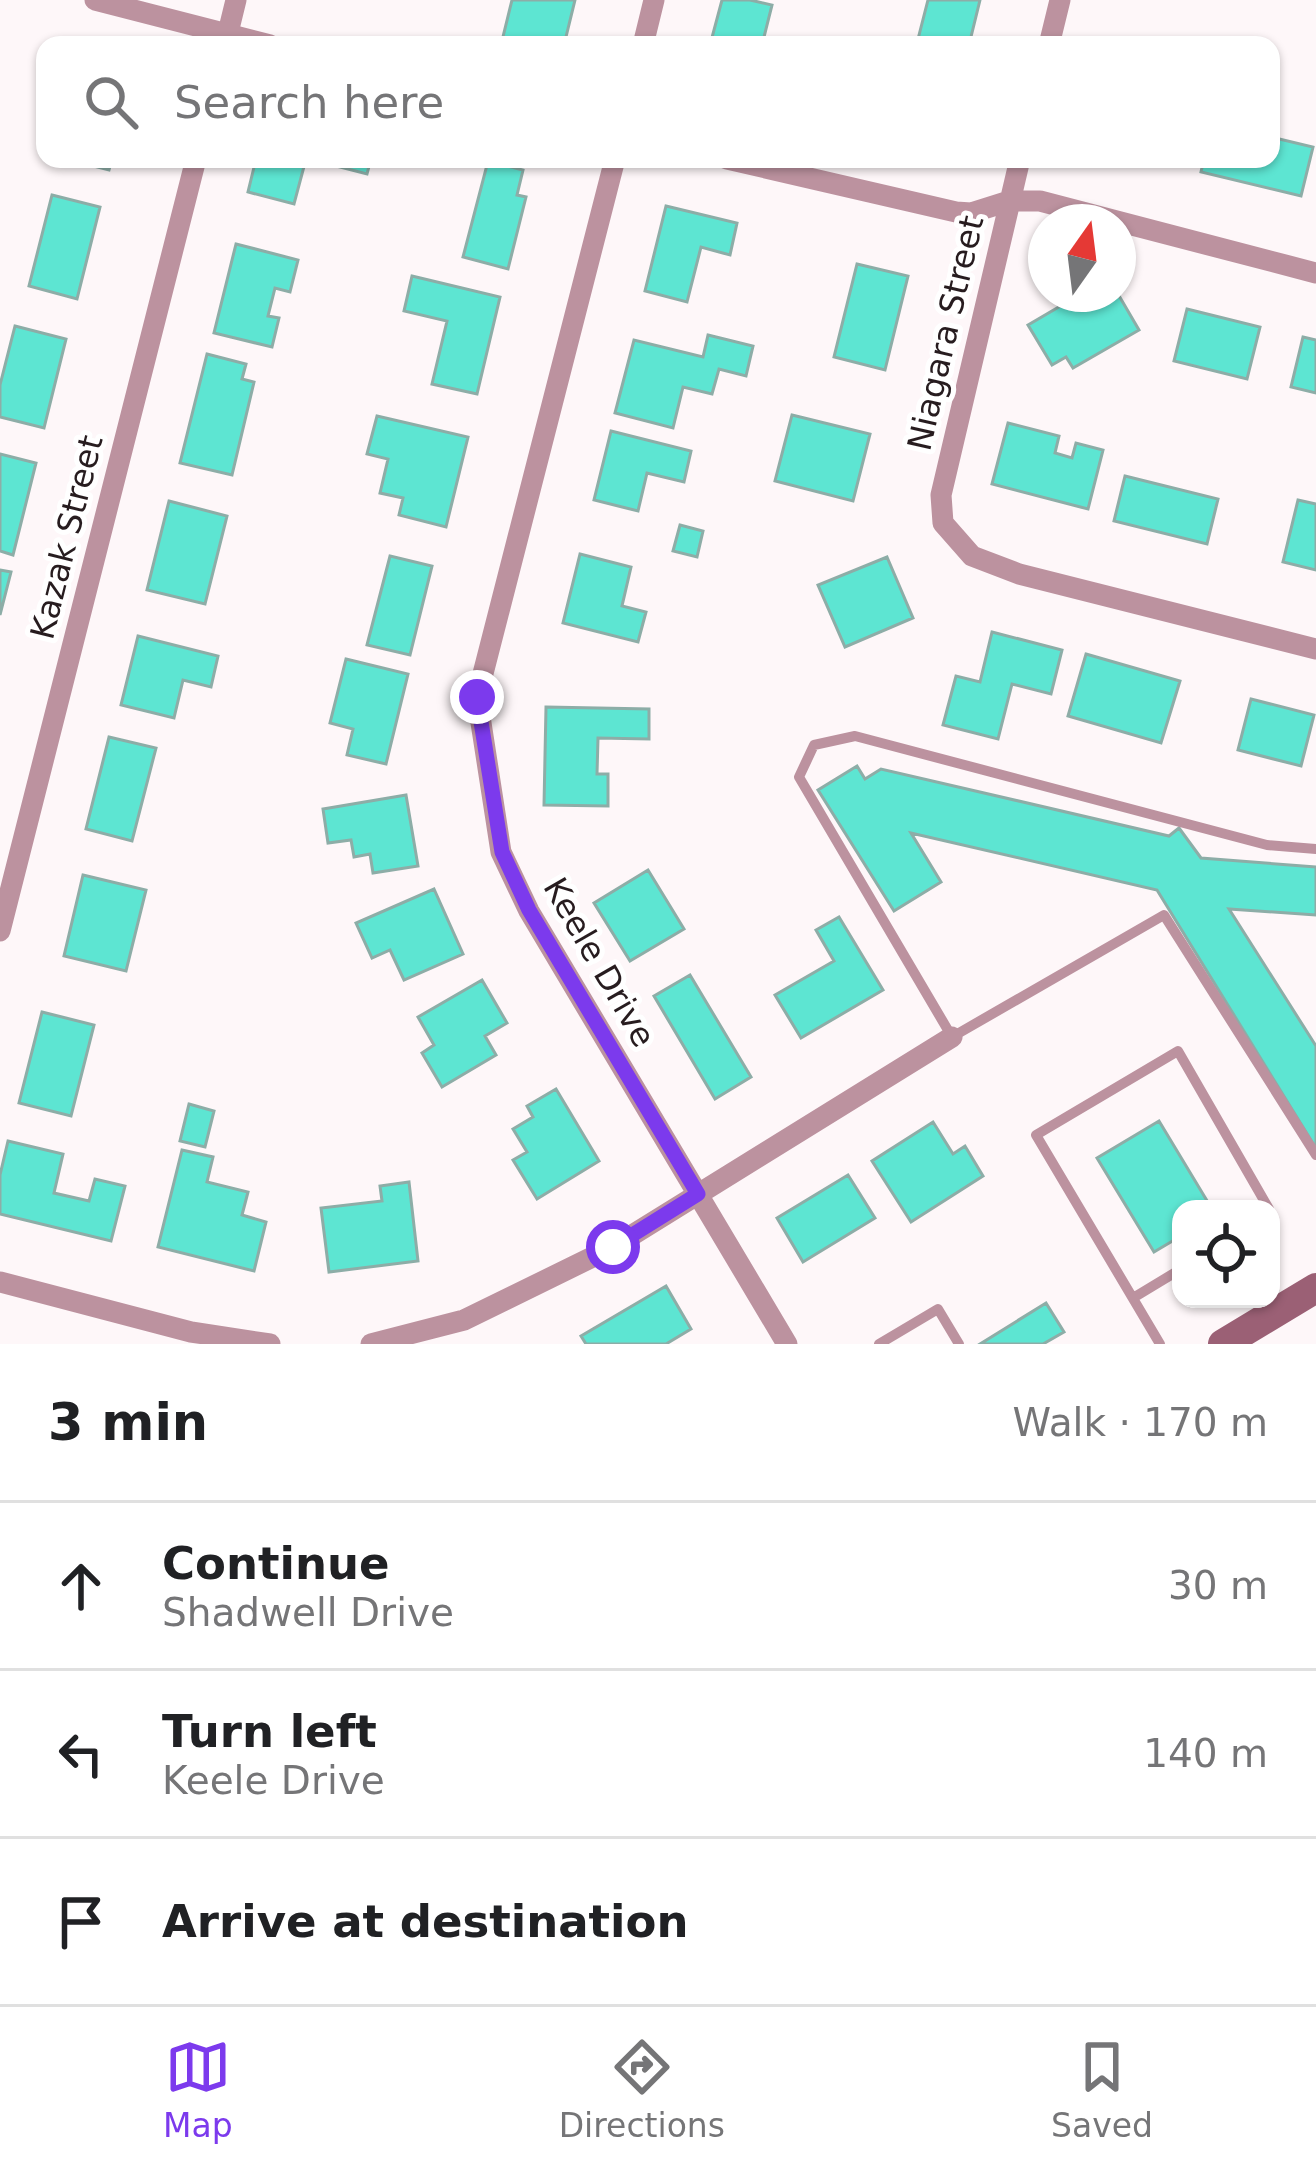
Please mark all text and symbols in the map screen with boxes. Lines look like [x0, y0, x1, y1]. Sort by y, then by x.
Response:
search box [36, 36, 1280, 168]
icon: search [78, 69, 144, 135]
text: Search here [174, 76, 444, 129]
north arrow [1028, 204, 1136, 312]
street label: Niagara Street [900, 212, 991, 454]
street label: Kazak Street [22, 431, 111, 643]
route end [450, 670, 504, 724]
street label: Keele Drive [536, 871, 664, 1054]
map controls [1172, 1200, 1280, 1308]
button: locate [1172, 1200, 1280, 1308]
route start [586, 1220, 640, 1274]
text: 3 min [48, 1393, 208, 1452]
text: Walk · 170 m [1013, 1400, 1268, 1445]
text: Continue [162, 1537, 390, 1590]
icon: ahead [48, 1553, 114, 1619]
text: 30 m [1168, 1563, 1268, 1608]
text: Shadwell Drive [162, 1590, 454, 1635]
text: Turn left [162, 1705, 377, 1758]
icon: left [48, 1721, 114, 1787]
text: 140 m [1143, 1731, 1268, 1776]
text: Keele Drive [162, 1758, 385, 1803]
icon: arrive [48, 1889, 114, 1955]
text: Arrive at destination [162, 1895, 688, 1948]
tab: Map [163, 2034, 233, 2145]
tab: Directions [559, 2034, 725, 2145]
tab: Saved [1051, 2034, 1153, 2145]

